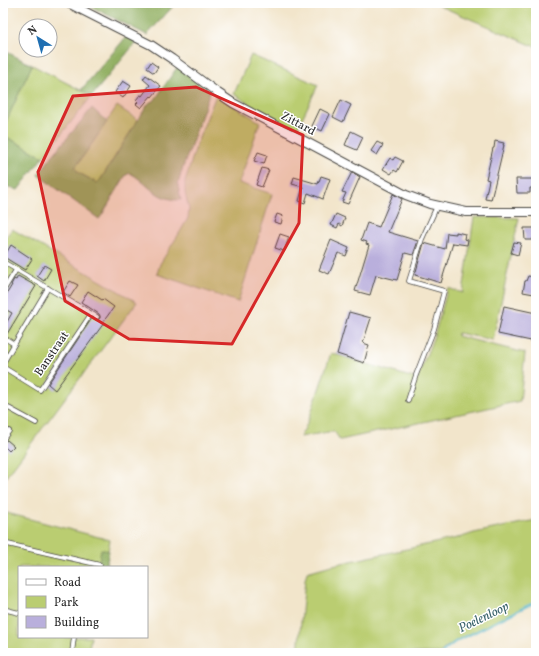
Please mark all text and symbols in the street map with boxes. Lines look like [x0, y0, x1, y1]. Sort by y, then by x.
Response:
north arrow [18, 18, 58, 58]
text: N [25, 23, 41, 40]
street label: Zittard [278, 108, 318, 140]
street label: Banstraat [31, 328, 73, 380]
legend [18, 566, 148, 638]
text: Road [54, 575, 81, 591]
text: Park [54, 595, 79, 611]
water label: Poelenloop [456, 598, 512, 638]
text: Building [54, 615, 99, 631]

